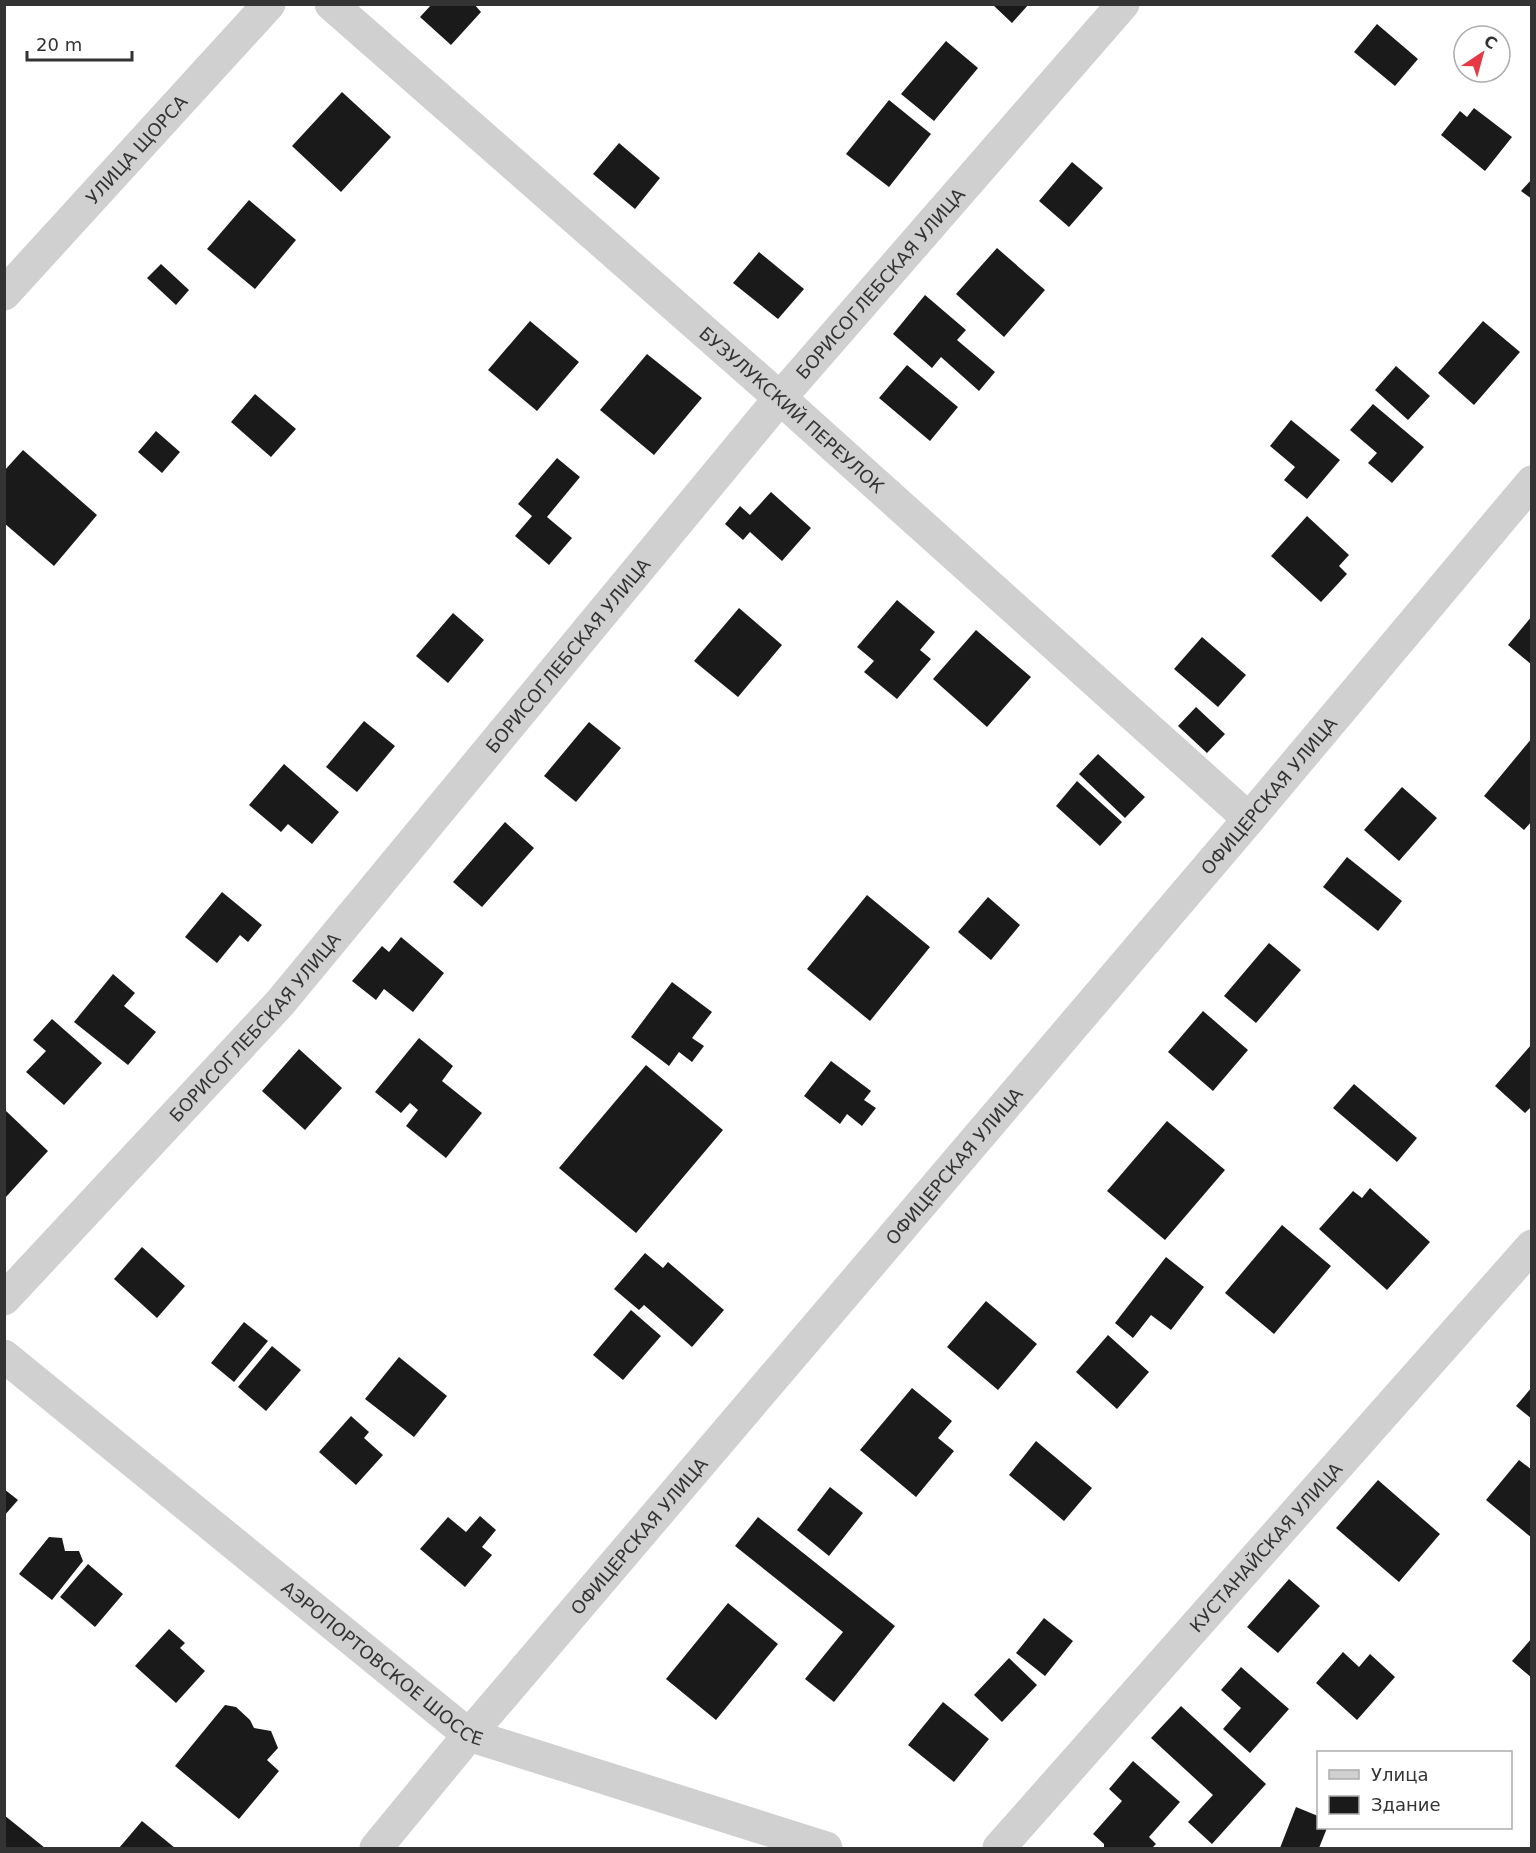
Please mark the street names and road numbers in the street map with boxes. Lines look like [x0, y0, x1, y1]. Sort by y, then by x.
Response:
street label: УЛИЦА ЩОРСА [81, 90, 192, 208]
street label: БОРИСОГЛЕБСКАЯ УЛИЦА [791, 183, 969, 383]
street label: БУЗУЛУКСКИЙ ПЕРЕУЛОК [695, 322, 889, 497]
street label: БОРИСОГЛЕБСКАЯ УЛИЦА [481, 553, 654, 757]
street label: ОФИЦЕРСКАЯ УЛИЦА [1196, 712, 1341, 879]
street label: БОРИСОГЛЕБСКАЯ УЛИЦА [165, 928, 345, 1126]
street label: ОФИЦЕРСКАЯ УЛИЦА [881, 1082, 1027, 1249]
street label: ОФИЦЕРСКАЯ УЛИЦА [566, 1452, 712, 1619]
street label: КУСТАНАЙСКАЯ УЛИЦА [1185, 1457, 1346, 1636]
street label: АЭРОПОРТОВСКОЕ ШОССЕ [278, 1576, 486, 1749]

